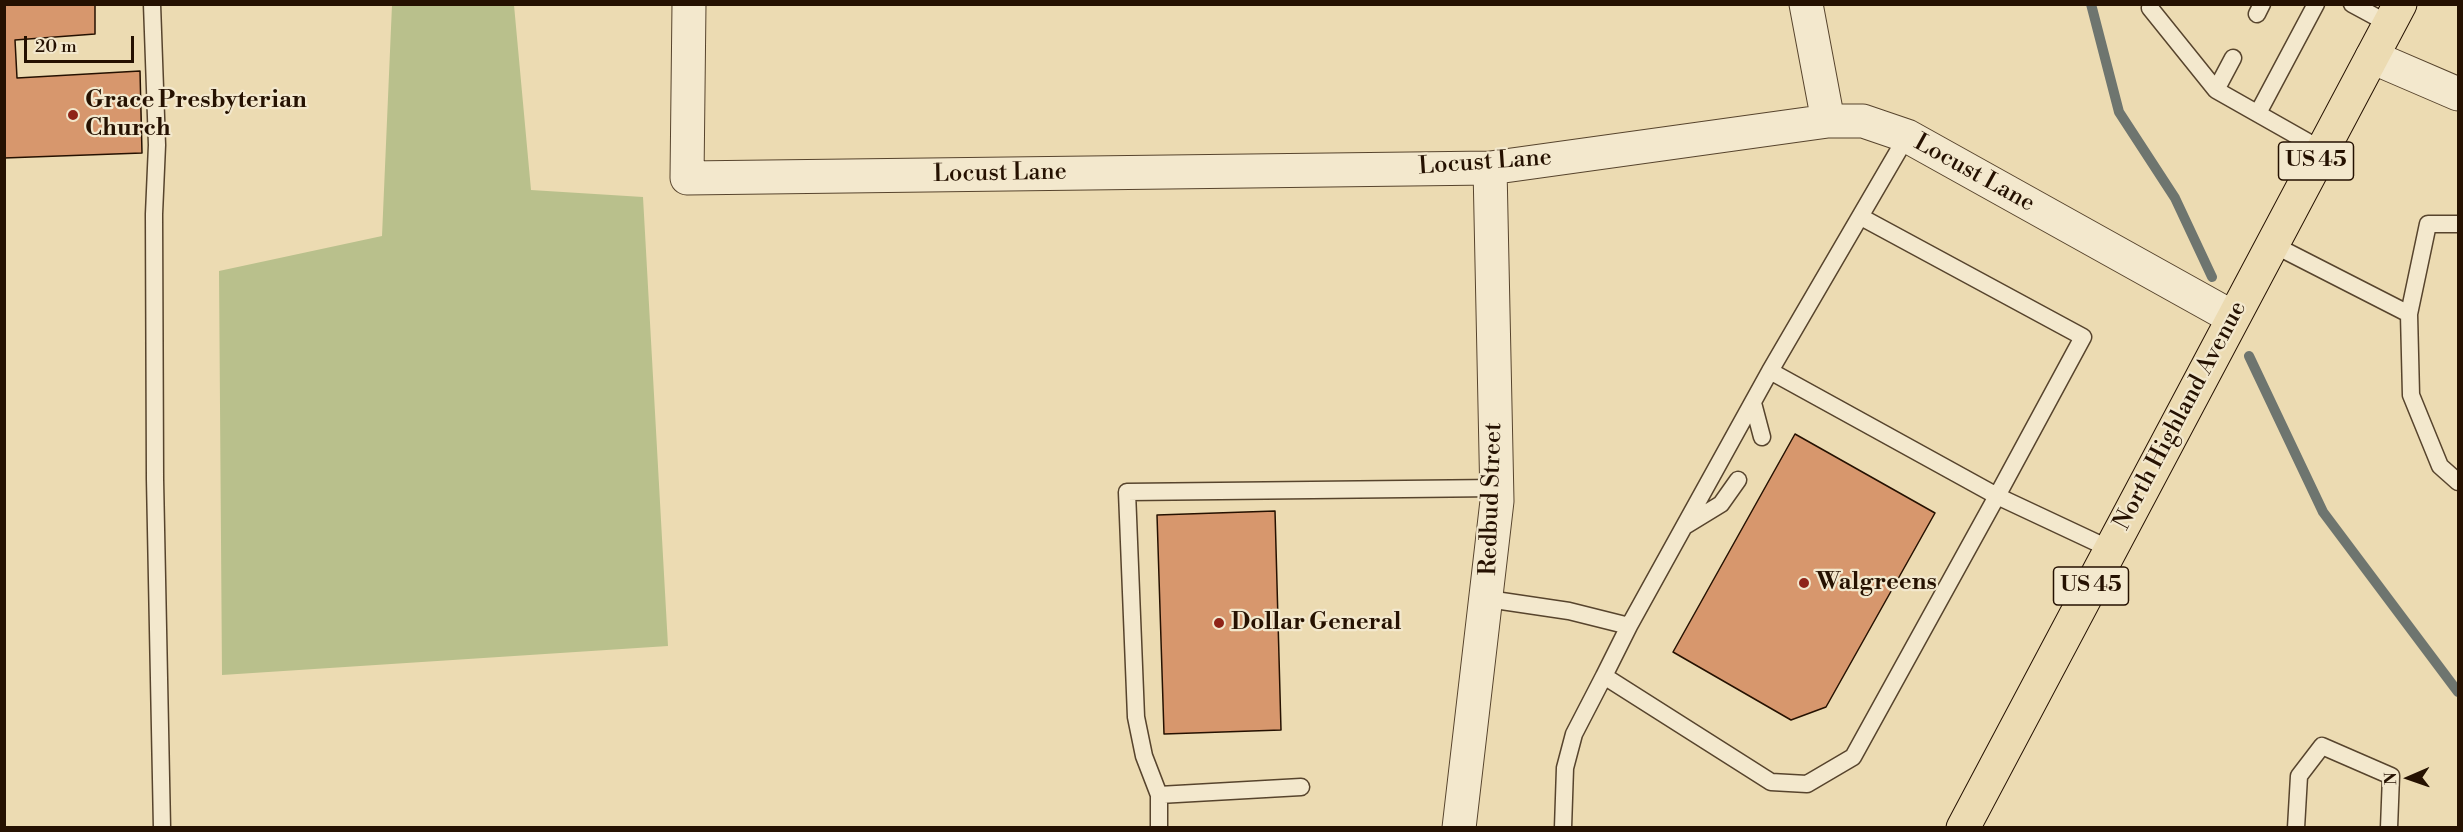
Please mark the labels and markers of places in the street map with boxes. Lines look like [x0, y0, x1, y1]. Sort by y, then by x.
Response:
place label: Grace Presbyterian Church [85, 87, 307, 143]
marker: Grace Presbyterian Church [66, 108, 80, 122]
place label: Walgreens [1816, 569, 1937, 597]
marker: Walgreens [1797, 576, 1811, 590]
place label: Dollar General [1231, 609, 1401, 637]
marker: Dollar General [1212, 616, 1226, 630]

